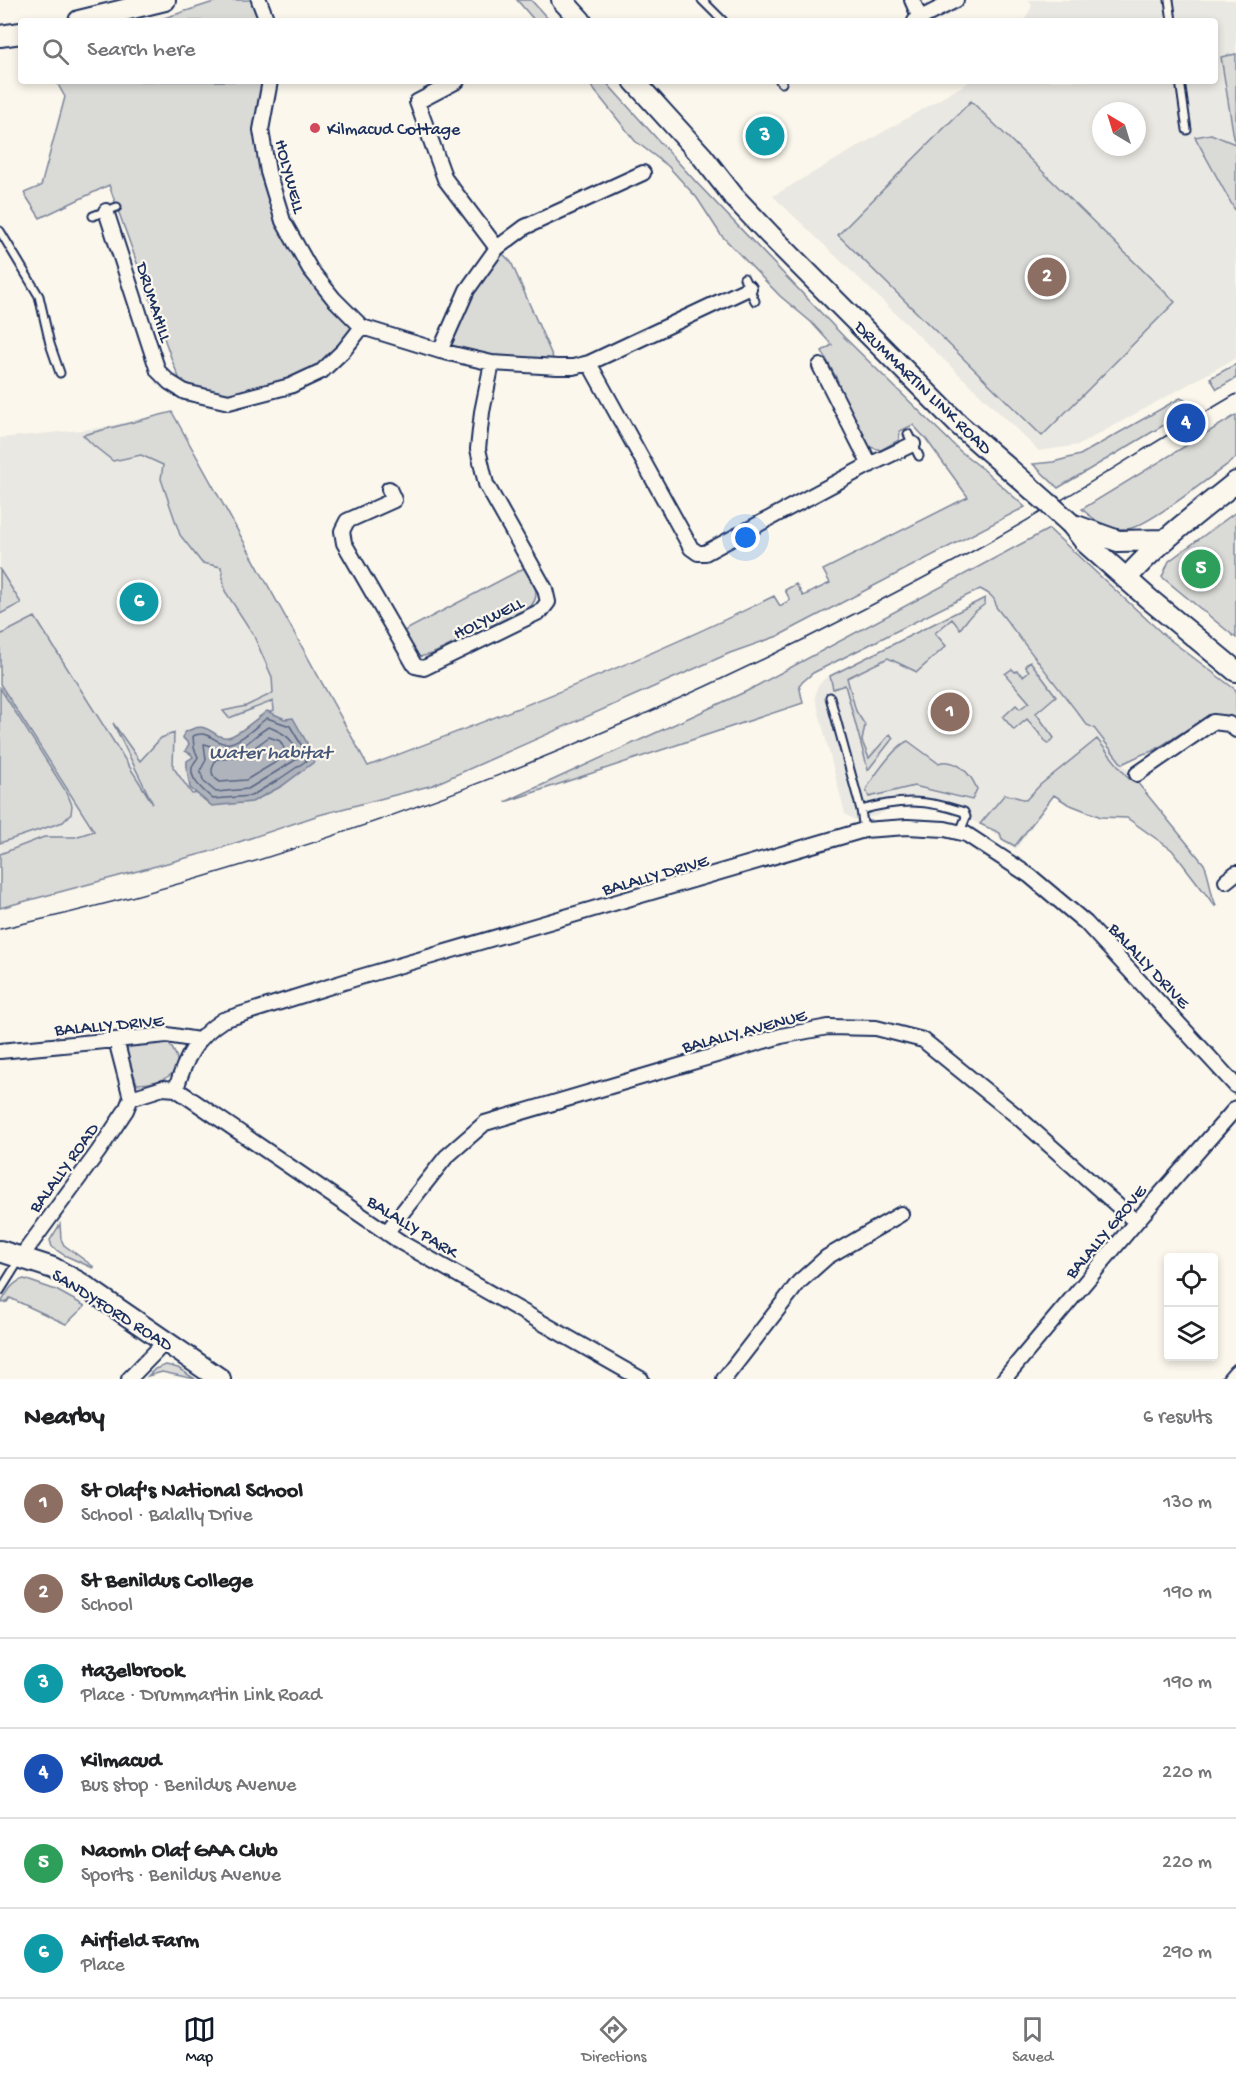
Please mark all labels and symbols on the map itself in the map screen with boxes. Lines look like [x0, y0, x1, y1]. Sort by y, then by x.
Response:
north arrow [1092, 102, 1146, 156]
pin: 3 [746, 114, 784, 158]
place label: Kilmacud Cottage [327, 120, 461, 141]
marker: Kilmacud Cottage [308, 121, 322, 135]
street label: HOLYWELL [269, 137, 309, 217]
pin: 2 [1028, 254, 1066, 300]
street label: DRUMAHILL [130, 259, 176, 347]
street label: DRUMMARTIN LINK ROAD [848, 317, 996, 460]
pin: 4 [1166, 400, 1206, 446]
your location [731, 523, 760, 552]
pin: 5 [1182, 546, 1220, 592]
pin: 6 [120, 580, 158, 624]
street label: HOLYWELL [450, 593, 529, 645]
pin: 1 [930, 690, 970, 734]
water label: Water habitat [209, 743, 335, 766]
street label: BALALLY DRIVE [599, 851, 712, 902]
street label: BALALLY DRIVE [1102, 919, 1194, 1014]
street label: BALALLY AVENUE [679, 1006, 810, 1059]
street label: BALALLY DRIVE [53, 1011, 165, 1042]
street label: BALALLY ROAD [25, 1119, 105, 1218]
street label: BALALLY GROVE [1061, 1181, 1153, 1284]
street label: BALALLY PARK [362, 1191, 463, 1265]
street label: SANDYFORD ROAD [47, 1265, 176, 1357]

